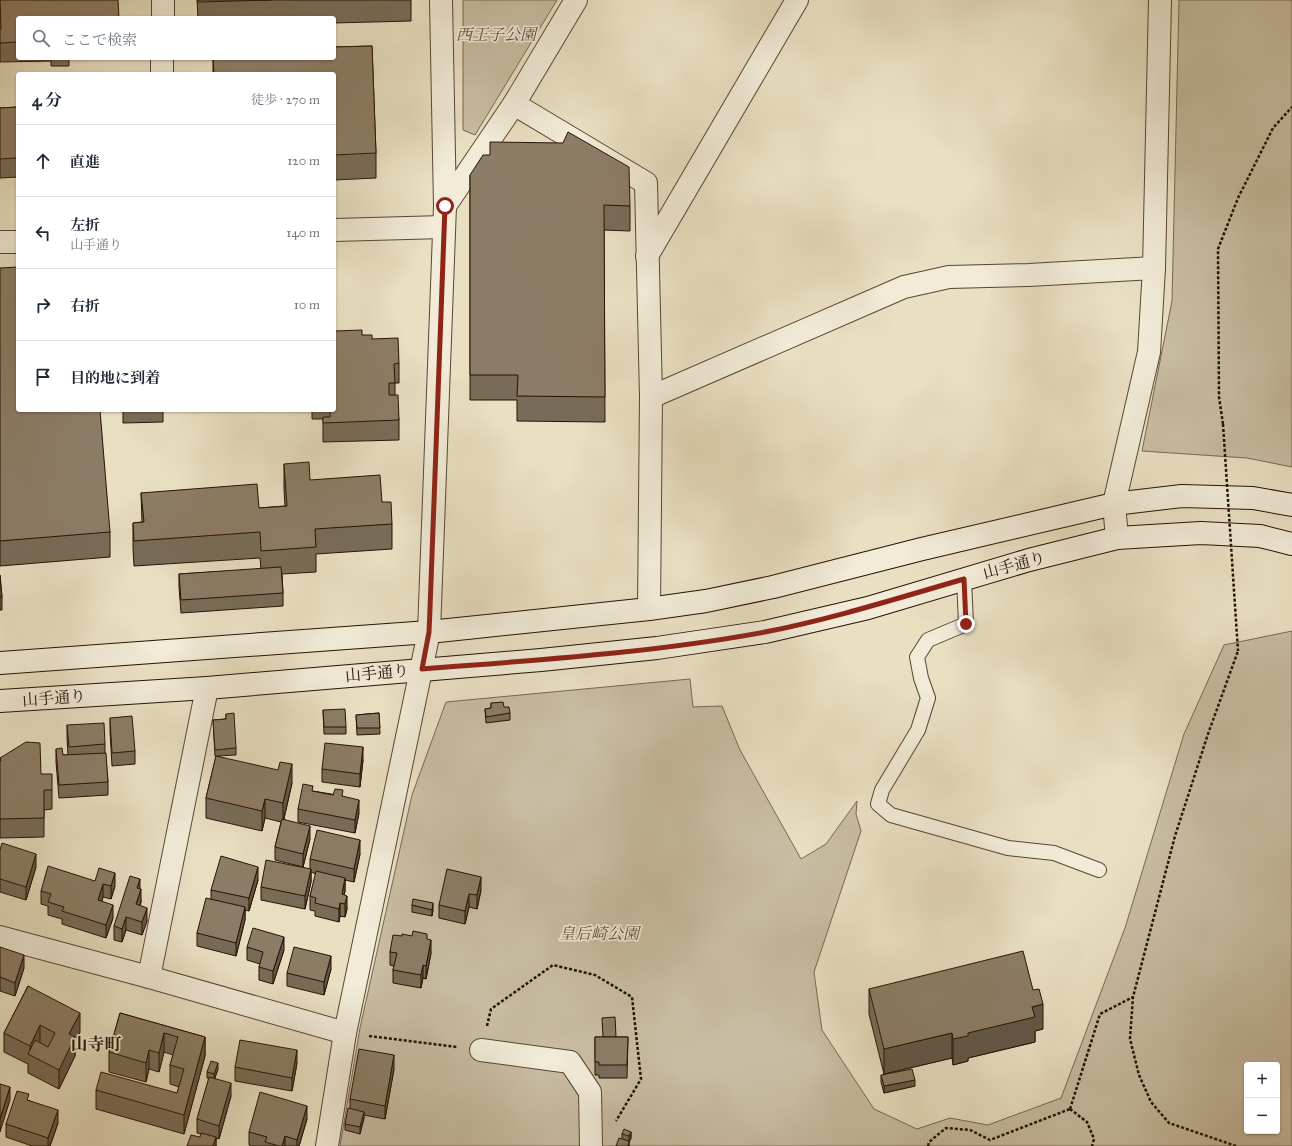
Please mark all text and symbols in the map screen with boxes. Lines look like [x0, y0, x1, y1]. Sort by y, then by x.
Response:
search box [16, 16, 336, 60]
park label: 西王子公園 [456, 25, 539, 44]
icon: search [30, 27, 52, 49]
text: ここで検索 [62, 31, 137, 49]
text: 4 分 [32, 90, 62, 111]
text: 徒歩 · 270 m [251, 92, 320, 108]
icon: ahead [32, 150, 54, 172]
text: 直進 [70, 153, 100, 171]
text: 120 m [287, 153, 320, 169]
route start [436, 197, 454, 215]
text: 左折 [70, 216, 100, 234]
icon: left [32, 222, 54, 244]
text: 140 m [286, 225, 320, 241]
text: 山手通り [70, 237, 122, 253]
icon: right [32, 294, 54, 316]
text: 右折 [70, 297, 100, 315]
text: 10 m [294, 297, 320, 313]
icon: arrive [32, 366, 54, 388]
text: 目的地に到着 [70, 369, 160, 387]
street label: 山手通り [981, 548, 1047, 582]
route end [957, 615, 975, 633]
street label: 山手通り [344, 661, 410, 685]
street label: 山手通り [21, 686, 87, 710]
park label: 皇后崎公園 [559, 924, 642, 943]
district label: 山寺町 [71, 1034, 122, 1055]
map controls [1244, 1062, 1280, 1134]
button: + [1244, 1062, 1280, 1098]
button: − [1244, 1098, 1280, 1134]

